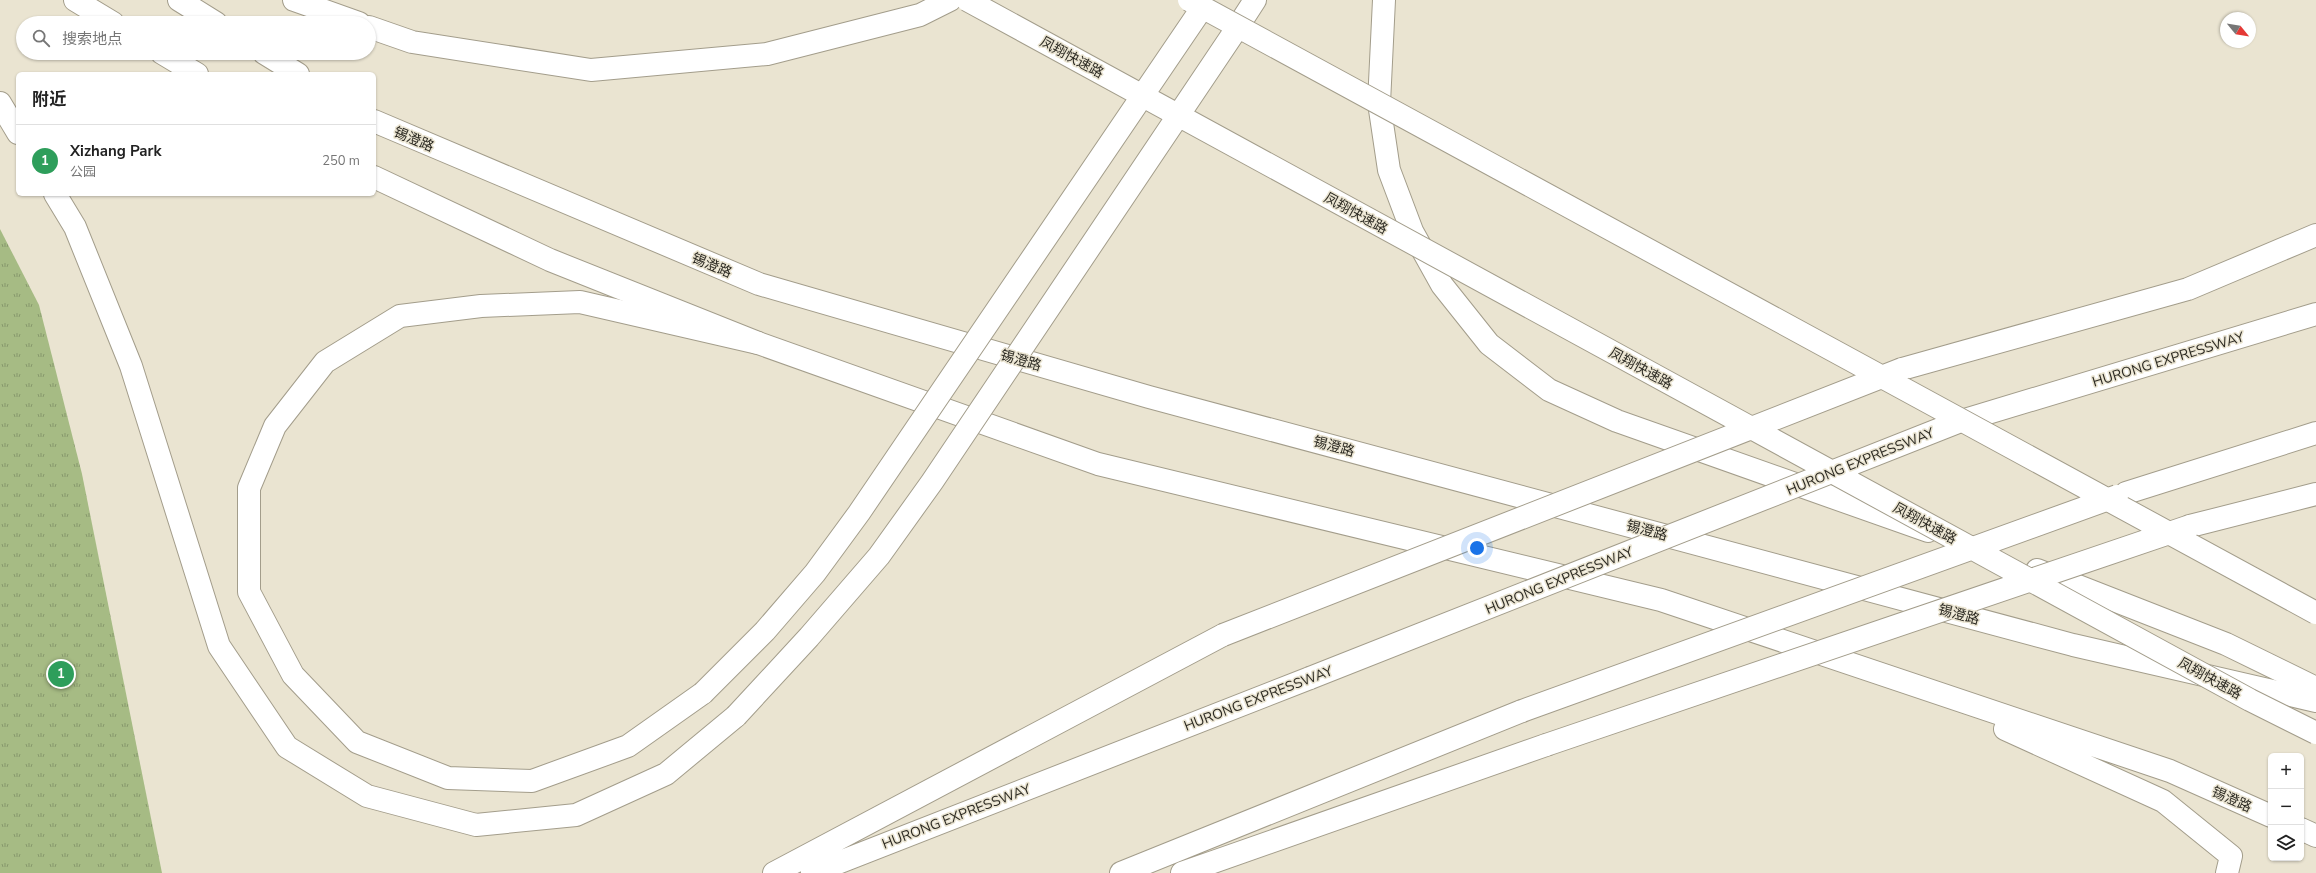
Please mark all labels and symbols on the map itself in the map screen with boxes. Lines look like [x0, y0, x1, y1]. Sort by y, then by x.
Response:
north arrow [2220, 12, 2256, 48]
street label: 凤翔快速路 [1037, 32, 1107, 83]
street label: 锡澄路 [391, 123, 437, 156]
street label: 凤翔快速路 [1321, 188, 1391, 239]
street label: 锡澄路 [689, 249, 735, 282]
street label: HURONG EXPRESSWAY [2090, 327, 2247, 392]
street label: 凤翔快速路 [1606, 343, 1676, 394]
street label: 锡澄路 [998, 346, 1044, 375]
street label: HURONG EXPRESSWAY [1783, 423, 1937, 500]
street label: 锡澄路 [1311, 432, 1357, 461]
street label: 凤翔快速路 [1890, 498, 1960, 549]
street label: 锡澄路 [1624, 516, 1670, 545]
your location [1467, 538, 1487, 558]
street label: HURONG EXPRESSWAY [1482, 542, 1636, 619]
street label: 锡澄路 [1936, 600, 1982, 629]
street label: 凤翔快速路 [2175, 653, 2245, 704]
pin: 1 [48, 659, 74, 689]
street label: HURONG EXPRESSWAY [1181, 661, 1336, 736]
street label: HURONG EXPRESSWAY [879, 779, 1034, 854]
street label: 锡澄路 [2209, 782, 2255, 817]

